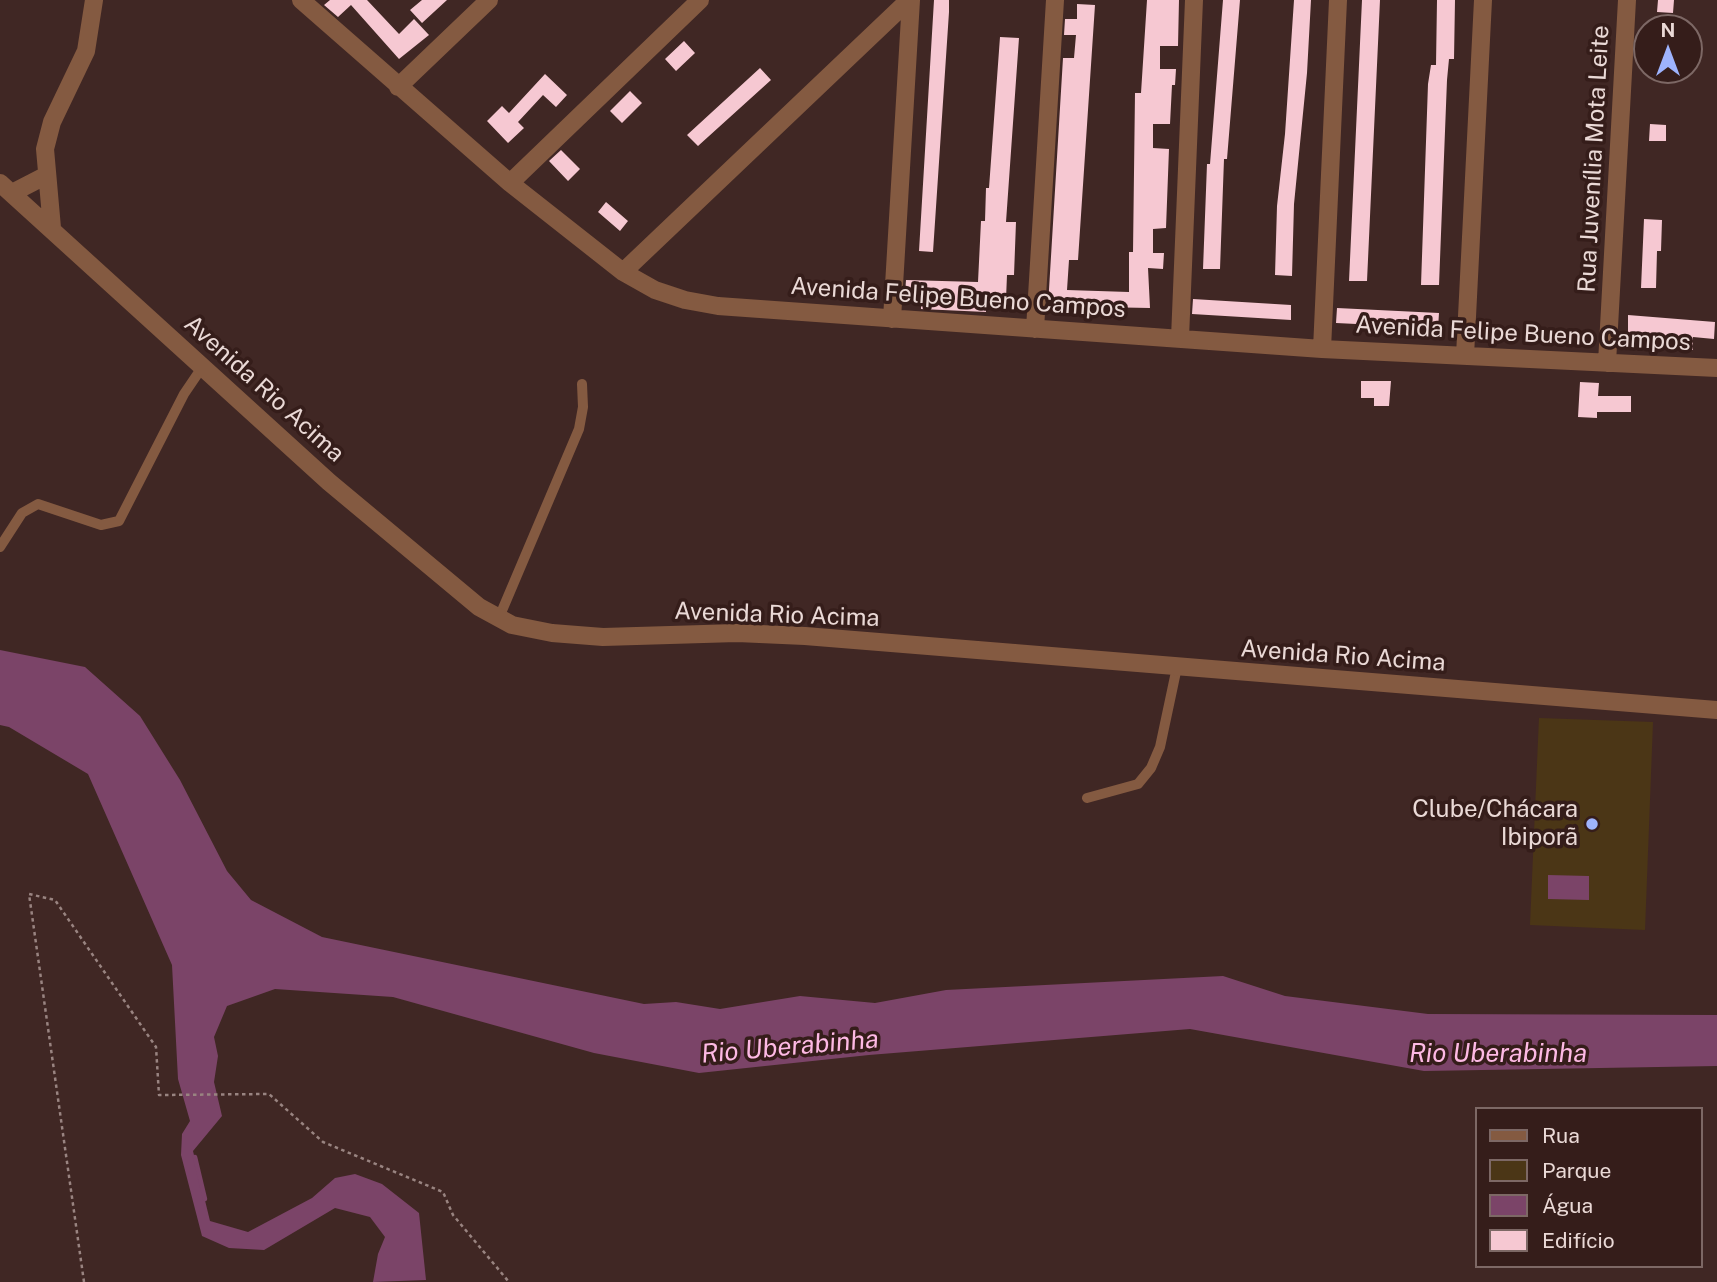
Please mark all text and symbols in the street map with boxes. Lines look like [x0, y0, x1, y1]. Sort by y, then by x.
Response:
north arrow [1633, 14, 1703, 84]
text: N [1661, 19, 1675, 41]
street label: Rua Juvenília Mota Leite [1573, 25, 1615, 293]
street label: Avenida Felipe Bueno Campos [789, 272, 1127, 324]
street label: Avenida Rio Acima [178, 310, 350, 468]
street label: Avenida Felipe Bueno Campos [1355, 311, 1691, 357]
street label: Avenida Rio Acima [674, 597, 880, 633]
street label: Avenida Rio Acima [1240, 634, 1446, 678]
place label: Clube/Chácara Ibiporã [1412, 796, 1578, 852]
marker: Clube/Chácara Ibiporã [1584, 816, 1600, 832]
water label: Rio Uberabinha [700, 1024, 880, 1070]
water label: Rio Uberabinha [1409, 1038, 1587, 1070]
legend [1476, 1107, 1703, 1268]
text: Rua [1542, 1123, 1580, 1148]
text: Parque [1542, 1158, 1611, 1183]
text: Água [1542, 1193, 1593, 1218]
text: Edifício [1542, 1228, 1615, 1253]

